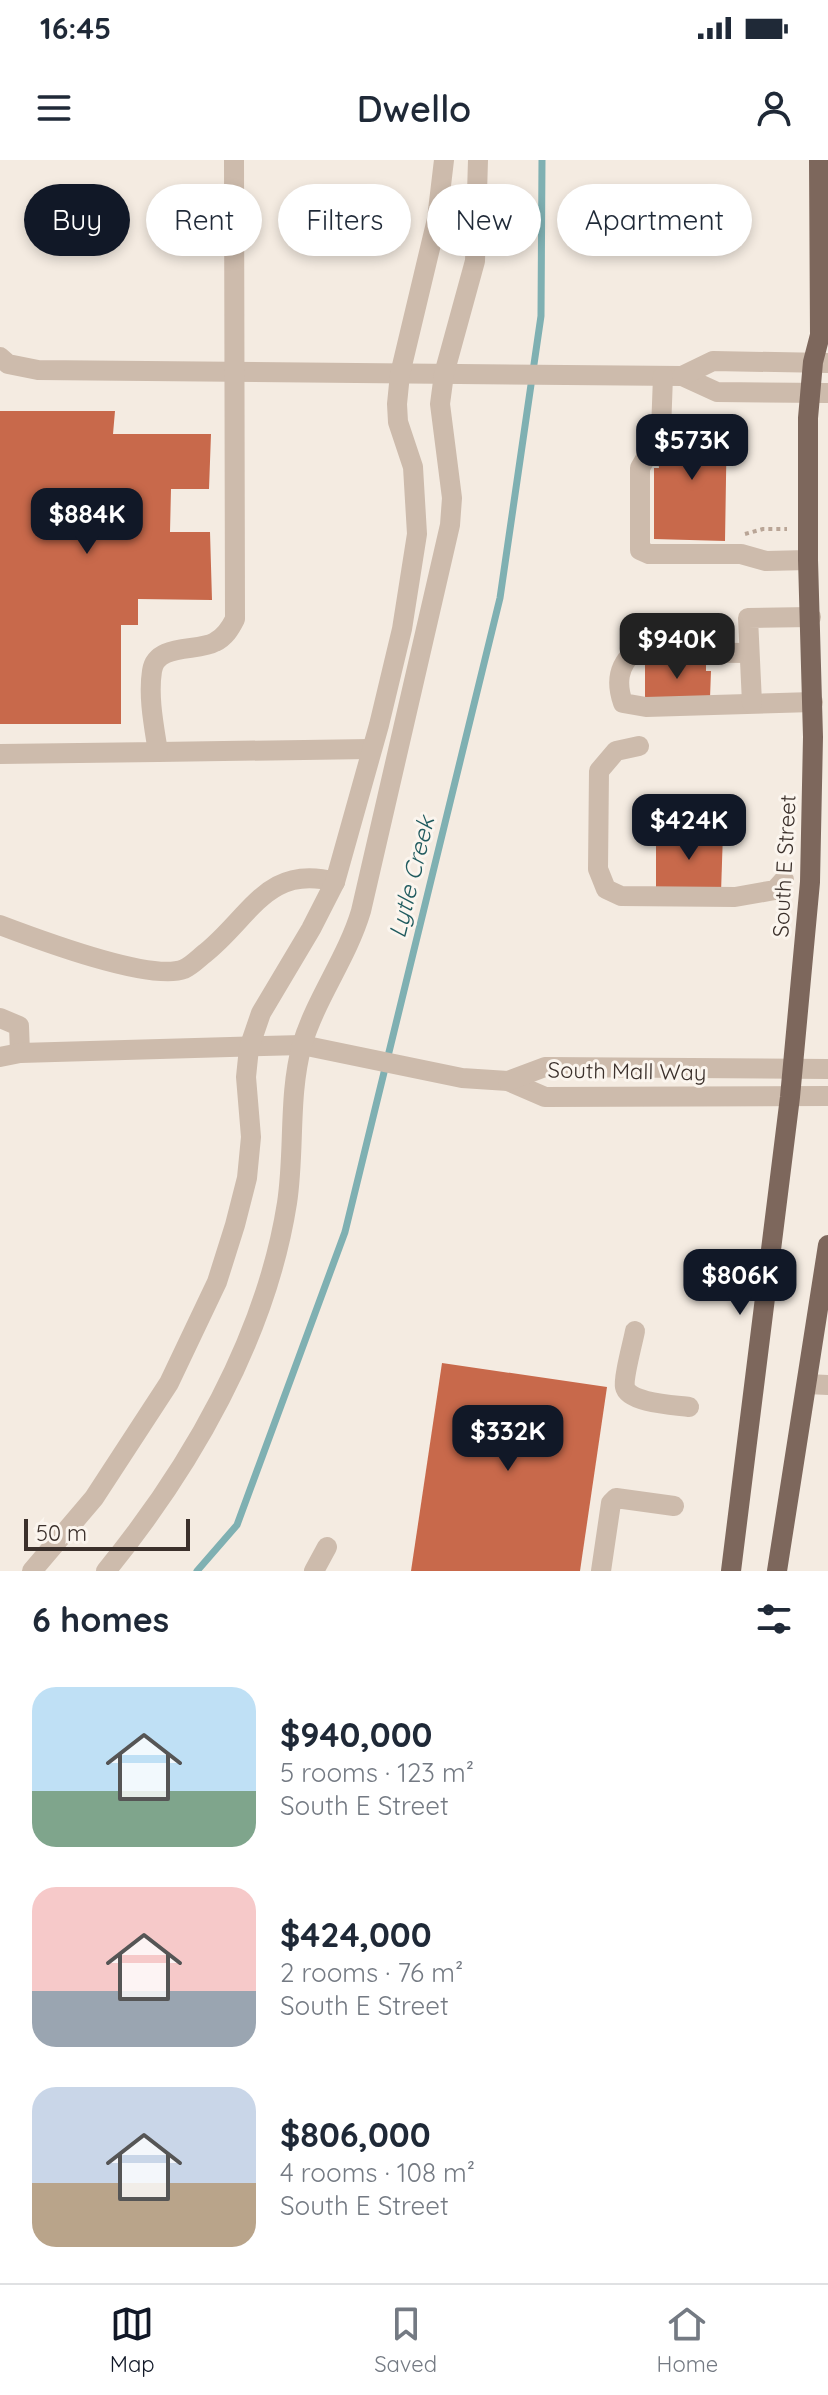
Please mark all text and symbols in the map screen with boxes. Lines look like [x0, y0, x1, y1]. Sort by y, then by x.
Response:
text: 16:45 [40, 9, 111, 47]
icon: menu [32, 86, 76, 130]
text: Dwello [357, 86, 471, 131]
icon: person [752, 86, 796, 130]
chip: Buy [24, 184, 130, 256]
chip: Rent [146, 184, 262, 256]
chip: Filters [278, 184, 411, 256]
chip: New [427, 184, 541, 256]
chip: Apartment [557, 184, 752, 256]
pin: $573K [636, 414, 748, 482]
text: $573K [654, 423, 730, 456]
pin: $884K [31, 488, 143, 556]
text: $884K [49, 497, 125, 530]
pin: $940K [621, 613, 733, 681]
text: $940K [638, 622, 716, 655]
pin: $424K [633, 794, 745, 862]
street label: South E Street [766, 794, 802, 938]
text: $424K [650, 803, 728, 836]
water label: Lytle Creek [381, 811, 441, 941]
street label: South Mall Way [547, 1056, 707, 1086]
pin: $806K [684, 1249, 796, 1317]
text: $806K [701, 1258, 779, 1291]
pin: $332K [452, 1405, 564, 1473]
text: $332K [470, 1414, 546, 1447]
scale bar [24, 1515, 190, 1551]
text: 50 m [36, 1519, 87, 1547]
icon: filters [752, 1597, 796, 1641]
text: 6 homes [32, 1598, 169, 1641]
text: $940,000 [280, 1713, 432, 1756]
icon: home [96, 1719, 192, 1815]
text: 5 rooms · 123 m² [280, 1756, 474, 1789]
text: South E Street [280, 1789, 449, 1822]
text: $424,000 [280, 1913, 432, 1956]
icon: home [96, 1919, 192, 2015]
text: 2 rooms · 76 m² [280, 1956, 463, 1989]
text: South E Street [280, 1989, 449, 2022]
text: $806,000 [280, 2113, 431, 2156]
icon: home [96, 2119, 192, 2215]
text: 4 rooms · 108 m² [280, 2156, 475, 2189]
text: South E Street [280, 2189, 449, 2222]
tab: Map [110, 2302, 155, 2378]
tab: Saved [374, 2302, 437, 2378]
tab: Home [657, 2302, 718, 2378]

